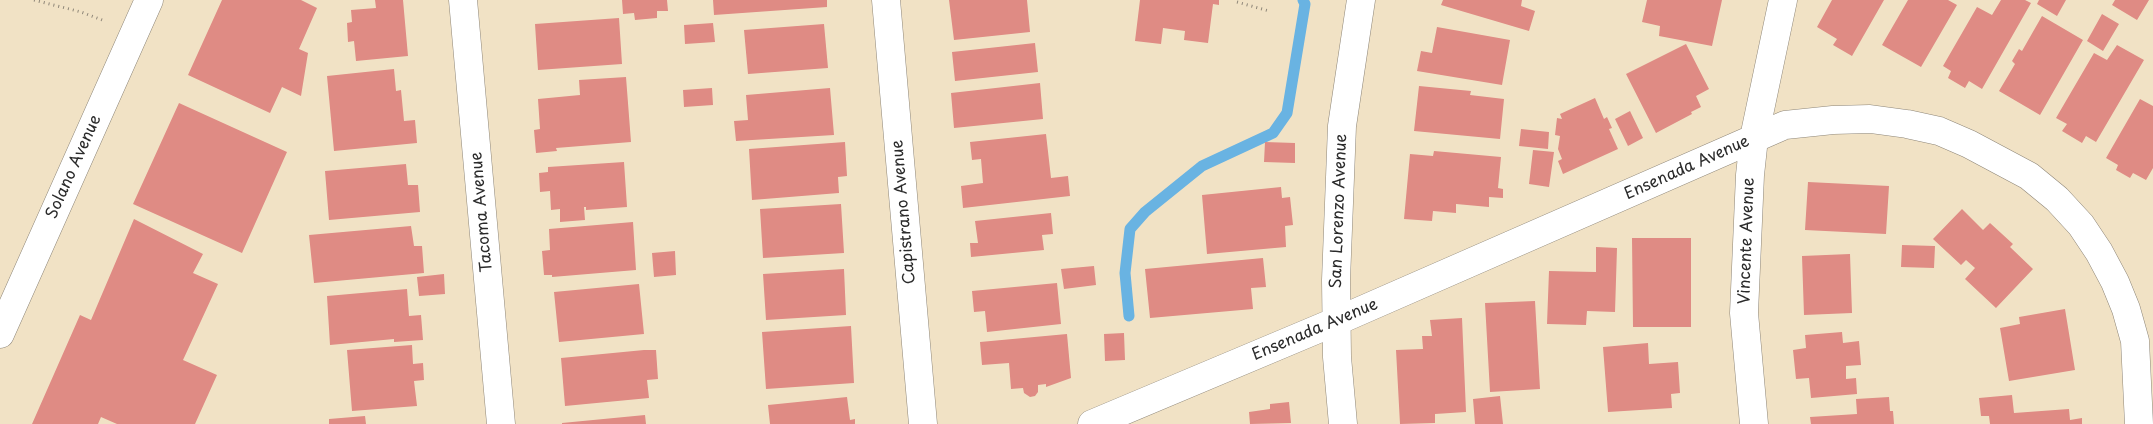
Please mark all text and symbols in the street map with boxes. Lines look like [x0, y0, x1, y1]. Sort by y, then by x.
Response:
street label: Solano Avenue [43, 112, 105, 222]
street label: Ensenada Avenue [1622, 132, 1752, 204]
street label: San Lorenzo Avenue [1327, 133, 1351, 289]
street label: Capistrano Avenue [888, 139, 920, 285]
street label: Tacoma Avenue [467, 151, 497, 273]
street label: Vincente Avenue [1735, 177, 1759, 305]
street label: Ensenada Avenue [1249, 295, 1381, 365]

